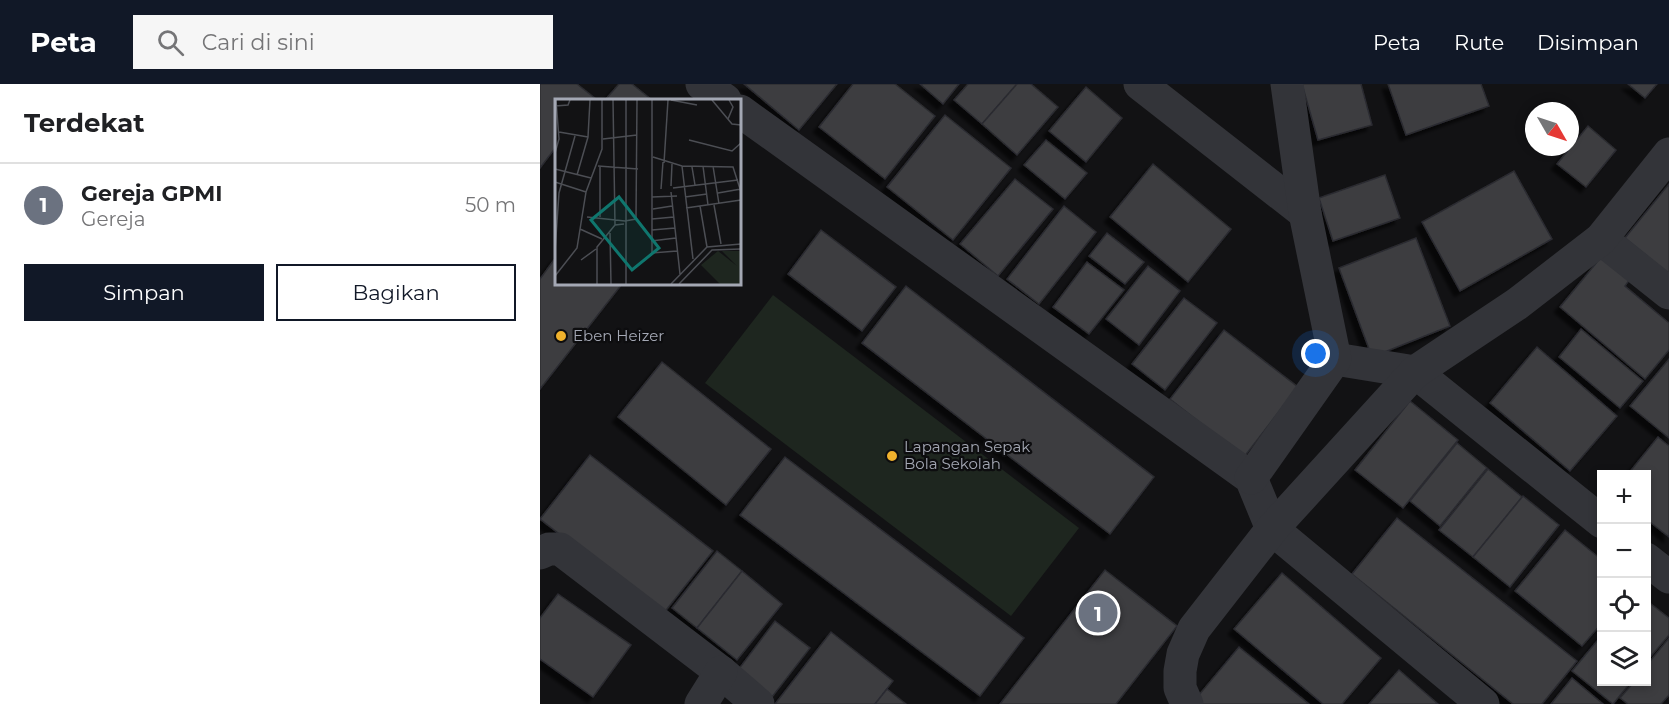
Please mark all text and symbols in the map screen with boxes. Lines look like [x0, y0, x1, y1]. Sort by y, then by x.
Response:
search box [133, 15, 553, 69]
text: Peta [30, 25, 97, 59]
icon: search [154, 26, 187, 59]
text: Cari di sini [202, 29, 315, 56]
text: Peta [1373, 30, 1421, 55]
text: Rute [1454, 30, 1504, 55]
text: Disimpan [1537, 30, 1639, 55]
inset map [555, 99, 741, 285]
north arrow [1525, 102, 1579, 156]
text: Terdekat [24, 107, 145, 139]
text: Gereja GPMI [81, 180, 223, 207]
text: 1 [40, 193, 47, 217]
text: 50 m [465, 193, 516, 217]
text: Gereja [81, 207, 146, 231]
button: Simpan [24, 264, 264, 321]
button: Bagikan [276, 264, 516, 321]
place label: Eben Heizer [573, 326, 664, 345]
marker: Eben Heizer [554, 329, 568, 343]
your location [1301, 339, 1330, 368]
place label: Lapangan Sepak Bola Sekolah [904, 437, 1030, 473]
marker: Lapangan Sepak Bola Sekolah [885, 449, 899, 463]
map controls [1597, 470, 1651, 686]
button: + [1597, 470, 1651, 524]
button: − [1597, 524, 1651, 578]
button: locate [1597, 578, 1651, 632]
pin: 1 [1078, 590, 1118, 636]
button: layers [1597, 632, 1651, 686]

